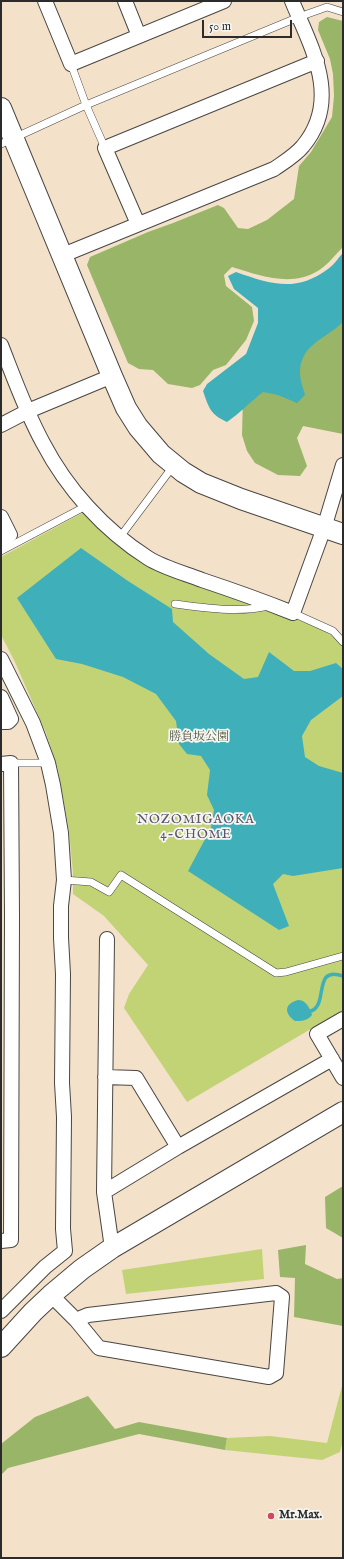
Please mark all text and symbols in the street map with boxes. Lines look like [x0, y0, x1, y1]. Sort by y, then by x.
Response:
scale bar [204, 12, 294, 38]
text: 50 m [209, 19, 231, 34]
park label: 勝負坂公園 [169, 731, 229, 745]
district label: NOZOMIGAOKA 4-CHOME [137, 812, 255, 843]
place label: Mr.Max. [279, 1509, 322, 1523]
marker: Mr.Max. [266, 1511, 276, 1521]

